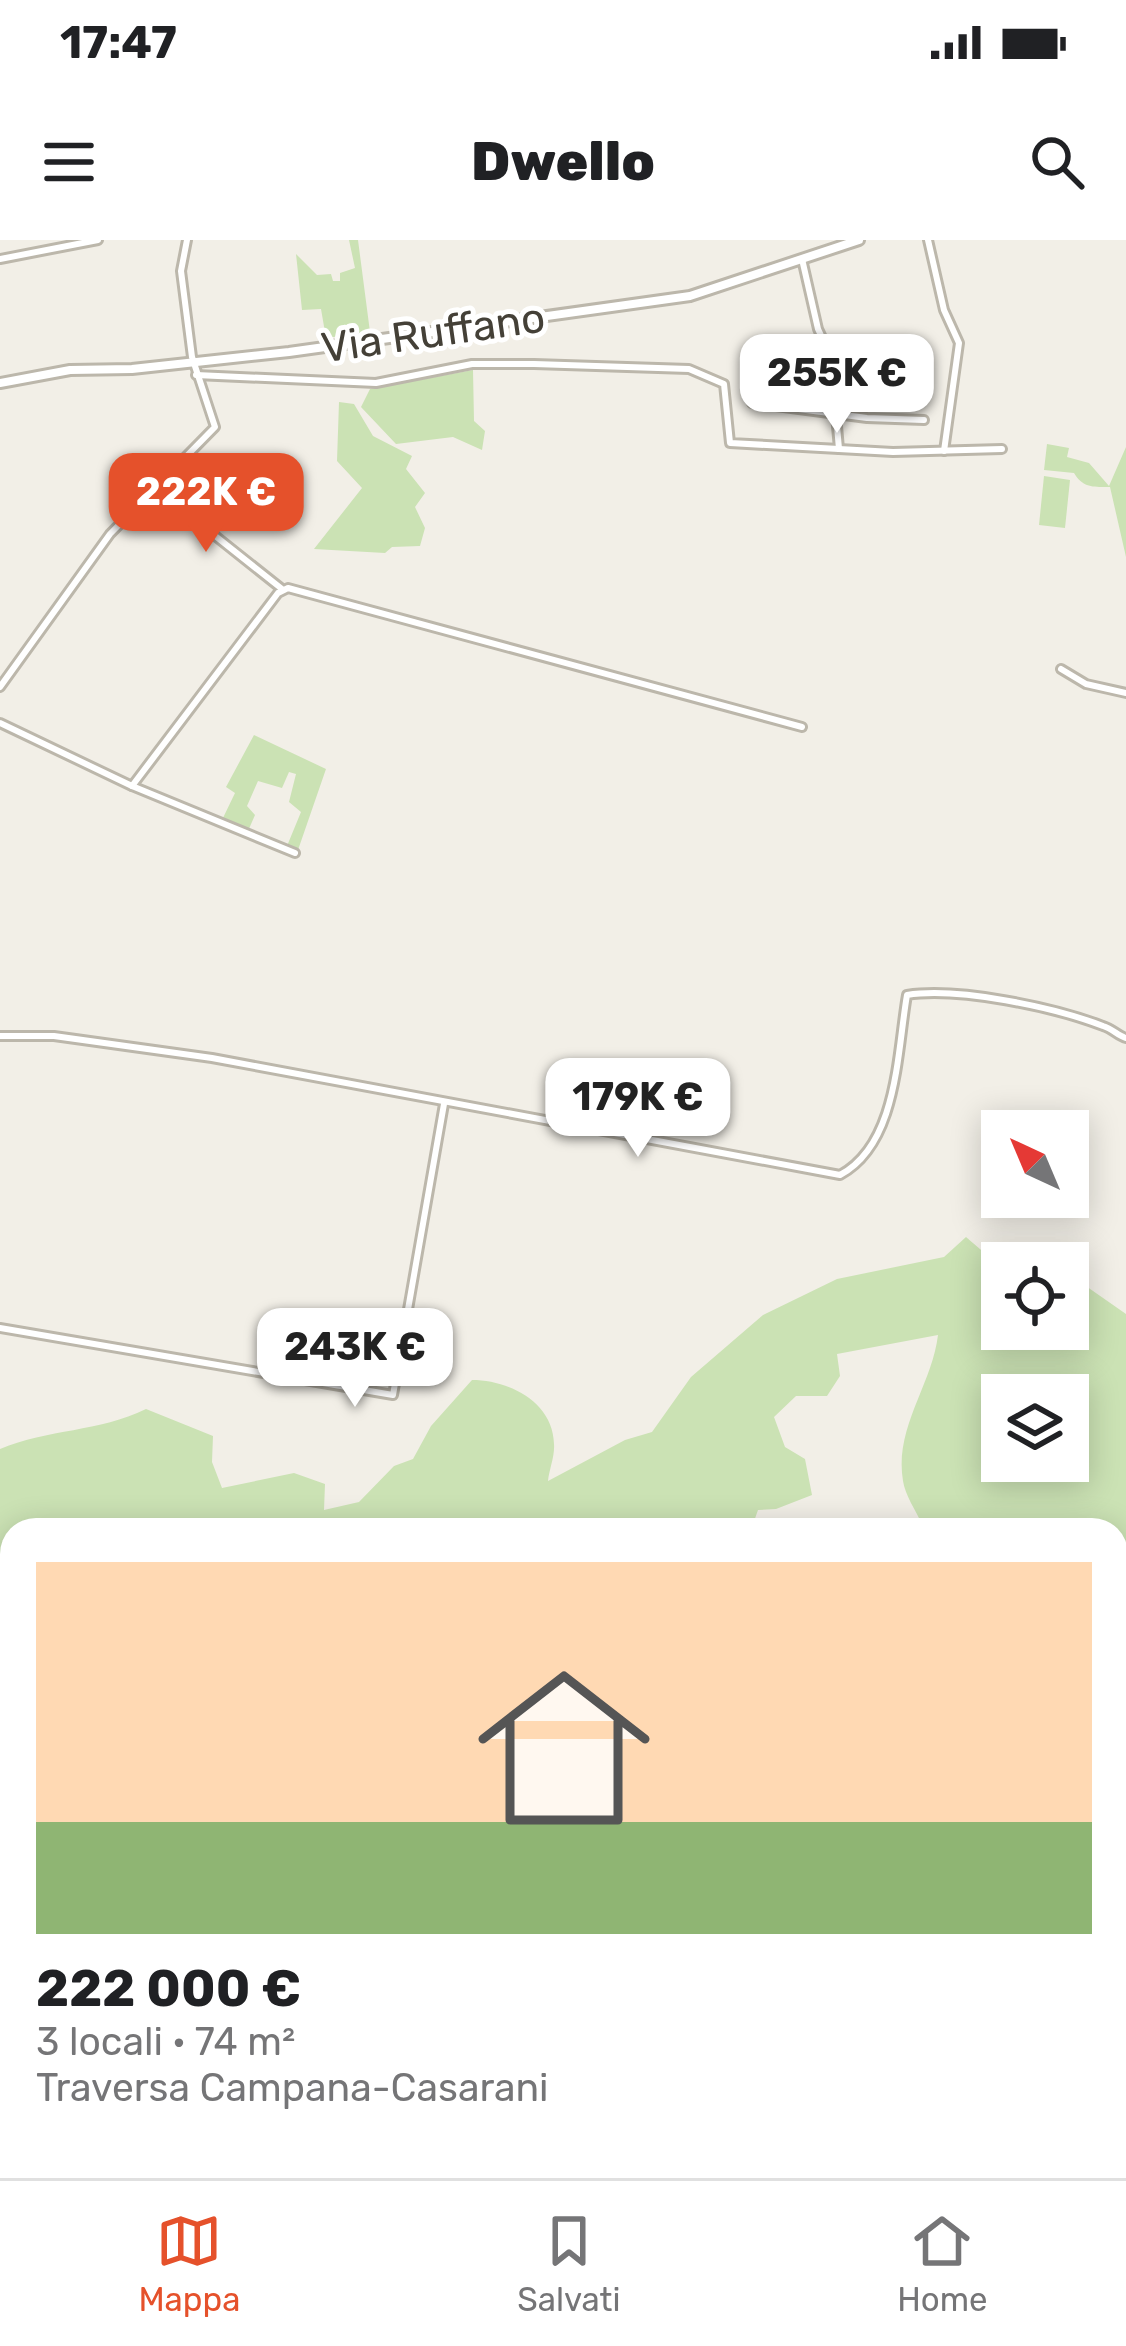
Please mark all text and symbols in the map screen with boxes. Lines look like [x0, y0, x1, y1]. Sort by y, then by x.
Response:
text: 17:47 [60, 16, 177, 69]
icon: menu [36, 129, 102, 195]
icon: search [1024, 129, 1090, 195]
text: Dwello [471, 130, 655, 194]
street label: Via Ruffano [318, 293, 548, 373]
pin: 255K € [739, 334, 935, 436]
text: 255K € [767, 350, 907, 396]
pin: 222K € [108, 453, 304, 555]
text: 222K € [136, 469, 276, 515]
pin: 179K € [540, 1058, 736, 1160]
text: 179K € [572, 1074, 704, 1120]
north arrow [981, 1110, 1089, 1218]
map controls [981, 1110, 1089, 1482]
button: locate [981, 1242, 1089, 1350]
pin: 243K € [257, 1308, 453, 1410]
text: 243K € [284, 1324, 426, 1370]
button: layers [981, 1374, 1089, 1482]
icon: home [456, 1640, 672, 1856]
text: 222 000 € [36, 1958, 301, 2019]
text: 3 locali · 74 m² [36, 2019, 295, 2065]
text: Traversa Campana-Casarani [36, 2065, 549, 2111]
tab: Mappa [138, 2208, 240, 2319]
tab: Salvati [517, 2208, 620, 2319]
tab: Home [897, 2208, 988, 2319]

